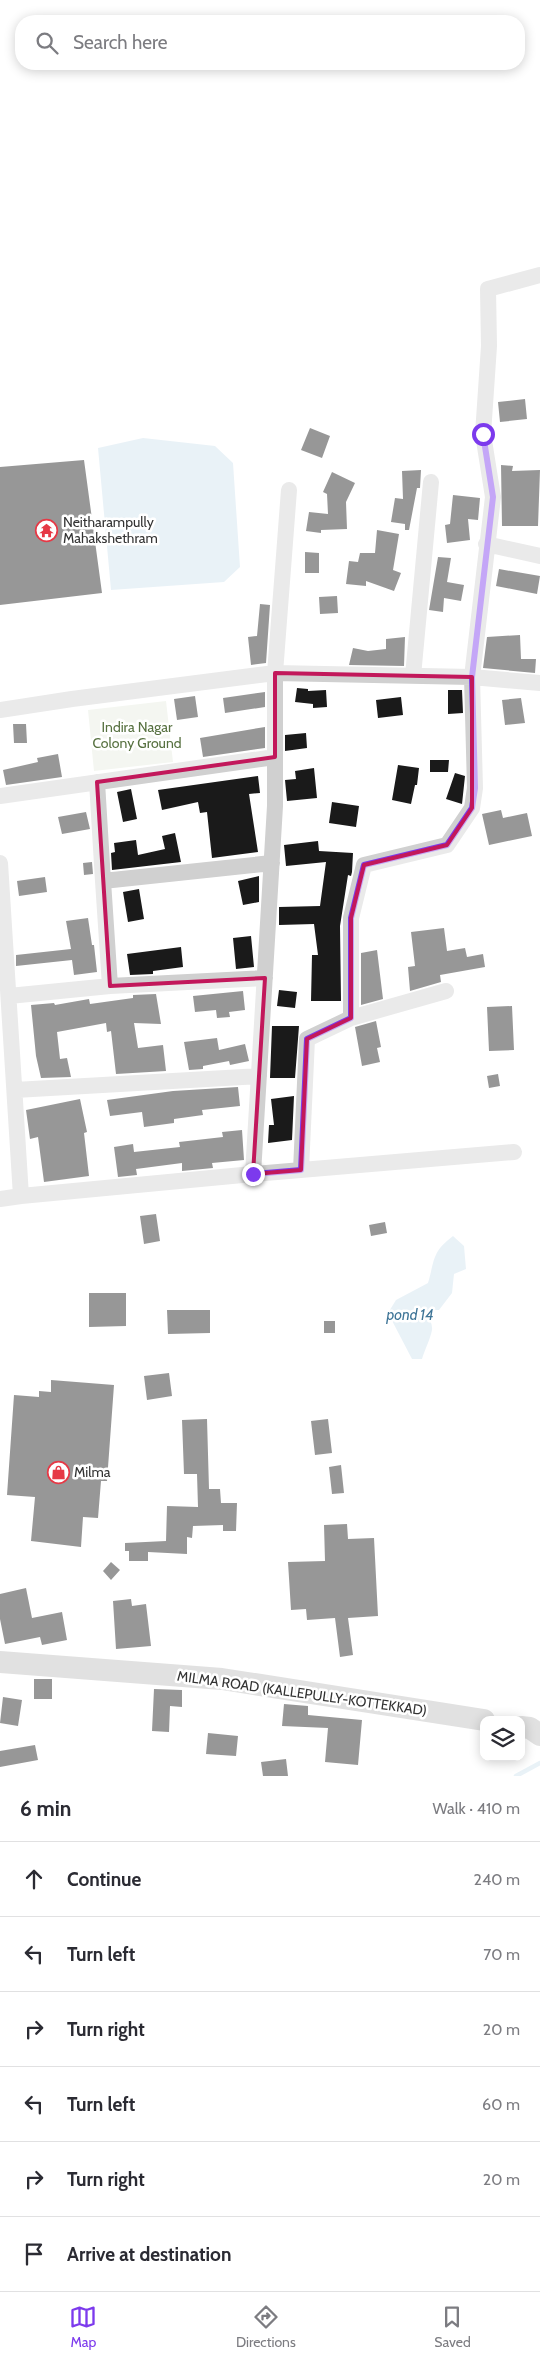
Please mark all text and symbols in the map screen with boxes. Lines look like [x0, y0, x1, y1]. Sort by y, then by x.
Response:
search box [15, 15, 525, 70]
icon: search [33, 29, 61, 57]
text: Search here [73, 31, 167, 54]
route start [472, 423, 495, 446]
place label: Neitharampully Mahakshethram [63, 513, 158, 547]
temple icon: Neitharampully Mahakshethram [35, 518, 59, 542]
park label: Indira Nagar Colony Ground [92, 718, 182, 752]
route end [242, 1163, 265, 1186]
water label: pond 14 [385, 1306, 434, 1324]
shop icon: Milma [46, 1460, 70, 1484]
place label: Milma [74, 1463, 111, 1481]
street label: MILMA ROAD (KALLEPULLY-KOTTEKKAD) [176, 1667, 428, 1719]
map controls [480, 1716, 525, 1761]
button: layers [480, 1716, 525, 1761]
text: 6 min [20, 1796, 71, 1821]
text: Walk · 410 m [433, 1799, 520, 1818]
icon: ahead [20, 1865, 48, 1893]
text: Continue [67, 1868, 141, 1891]
text: 240 m [474, 1870, 520, 1889]
icon: left [20, 1940, 48, 1968]
text: Turn left [67, 1943, 135, 1966]
text: 70 m [483, 1945, 520, 1964]
icon: right [20, 2015, 48, 2043]
text: Turn right [67, 2018, 145, 2041]
text: 20 m [483, 2020, 520, 2039]
icon: left [20, 2090, 48, 2118]
text: Turn left [67, 2093, 135, 2116]
text: 60 m [482, 2095, 520, 2114]
icon: right [20, 2165, 48, 2193]
text: Turn right [67, 2168, 145, 2191]
text: 20 m [483, 2170, 520, 2189]
icon: arrive [20, 2240, 48, 2268]
text: Arrive at destination [67, 2243, 231, 2266]
tab: Map [69, 2303, 97, 2351]
tab: Directions [236, 2303, 296, 2351]
tab: Saved [434, 2303, 471, 2351]

